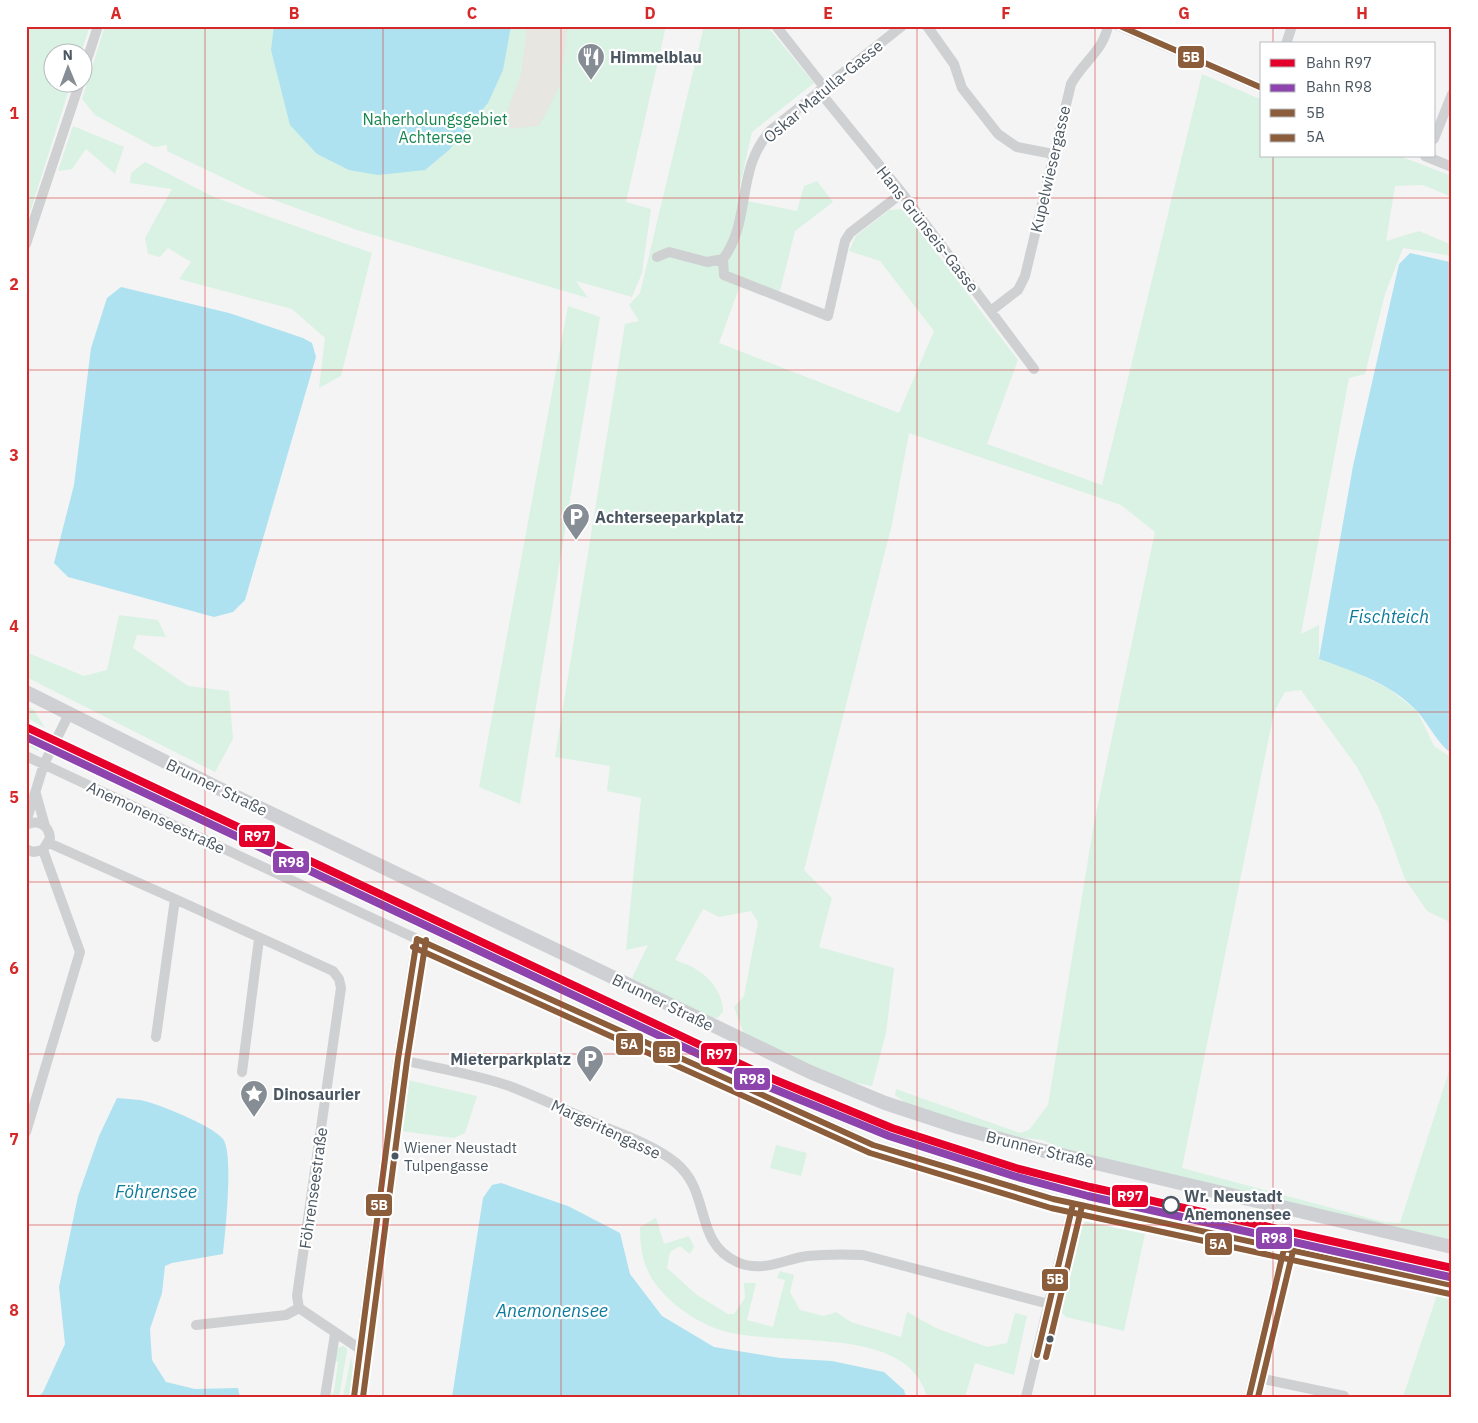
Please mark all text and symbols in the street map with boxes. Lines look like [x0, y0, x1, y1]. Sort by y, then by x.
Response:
text: A [111, 3, 122, 23]
text: B [289, 3, 300, 23]
text: C [467, 3, 477, 23]
text: D [644, 3, 656, 23]
text: E [823, 3, 833, 23]
text: F [1001, 3, 1011, 23]
text: G [1178, 3, 1190, 23]
text: H [1356, 3, 1368, 23]
street label: Oskar Matulla-Gasse [759, 35, 887, 147]
north arrow [42, 42, 92, 92]
restaurant icon: Himmelblau [576, 42, 606, 81]
legend [1260, 42, 1436, 158]
line badge: 5B [1177, 45, 1205, 69]
text: N [63, 46, 73, 64]
place label: Himmelblau [610, 47, 702, 67]
text: 5B [1182, 48, 1200, 66]
text: Bahn R97 [1306, 53, 1372, 72]
text: Bahn R98 [1306, 77, 1372, 96]
text: 1 [9, 103, 19, 123]
street label: Kupelwiesergasse [1026, 103, 1074, 234]
text: 5B [1306, 103, 1325, 122]
park label: Naherholungsgebiet Achtersee [362, 109, 508, 147]
text: 5A [1306, 127, 1325, 146]
street label: Hans Grünseis-Gasse [873, 162, 984, 296]
text: 2 [9, 274, 19, 294]
text: 3 [9, 445, 19, 465]
parking icon: Achterseeparkplatz [561, 502, 591, 541]
place label: Achterseeparkplatz [595, 507, 744, 527]
water label: Fischteich [1349, 605, 1429, 628]
text: 4 [9, 616, 19, 636]
street label: Brunner Straße [163, 754, 271, 820]
street label: Anemonenseestraße [84, 776, 228, 858]
text: 5 [9, 787, 19, 807]
line badge: R97 [238, 824, 276, 848]
text: R97 [244, 827, 270, 845]
line badge: R98 [272, 850, 310, 874]
text: R98 [278, 853, 304, 871]
text: 6 [9, 958, 19, 978]
street label: Brunner Straße [609, 969, 717, 1035]
line badge: 5A [615, 1032, 644, 1056]
text: 5A [620, 1035, 638, 1053]
line badge: 5B [652, 1040, 681, 1064]
line badge: R97 [700, 1042, 738, 1066]
text: 5B [658, 1043, 676, 1061]
parking icon: Mieterparkplatz [575, 1044, 605, 1083]
text: R97 [706, 1045, 732, 1063]
place label: Mieterparkplatz [450, 1049, 571, 1069]
line badge: R98 [733, 1067, 771, 1091]
text: R98 [739, 1070, 765, 1088]
place icon: Dinosaurier [239, 1079, 269, 1118]
place label: Dinosaurier [273, 1084, 361, 1104]
street label: Margeritengasse [548, 1095, 664, 1163]
street label: Föhrenseestraße [295, 1126, 331, 1250]
street label: Brunner Straße [984, 1126, 1096, 1172]
text: 7 [9, 1129, 19, 1149]
place label: Wiener Neustadt Tulpengasse [404, 1138, 517, 1175]
marker: Wiener Neustadt Tulpengasse [390, 1151, 400, 1161]
water label: Föhrensee [115, 1180, 197, 1203]
line badge: R97 [1111, 1184, 1149, 1208]
place label: Wr. Neustadt Anemonensee [1184, 1186, 1291, 1224]
text: R97 [1117, 1187, 1143, 1205]
line badge: 5B [365, 1193, 393, 1217]
text: 5B [370, 1196, 388, 1214]
marker: Wr. Neustadt Anemonensee [1162, 1196, 1180, 1214]
line badge: R98 [1255, 1226, 1293, 1250]
text: R98 [1261, 1229, 1287, 1247]
line badge: 5A [1204, 1232, 1233, 1256]
text: 5A [1209, 1235, 1227, 1253]
line badge: 5B [1041, 1268, 1069, 1292]
text: 5B [1046, 1270, 1064, 1288]
water label: Anemonensee [495, 1299, 608, 1322]
text: 8 [9, 1300, 19, 1320]
unlabelled marker [1045, 1334, 1055, 1344]

